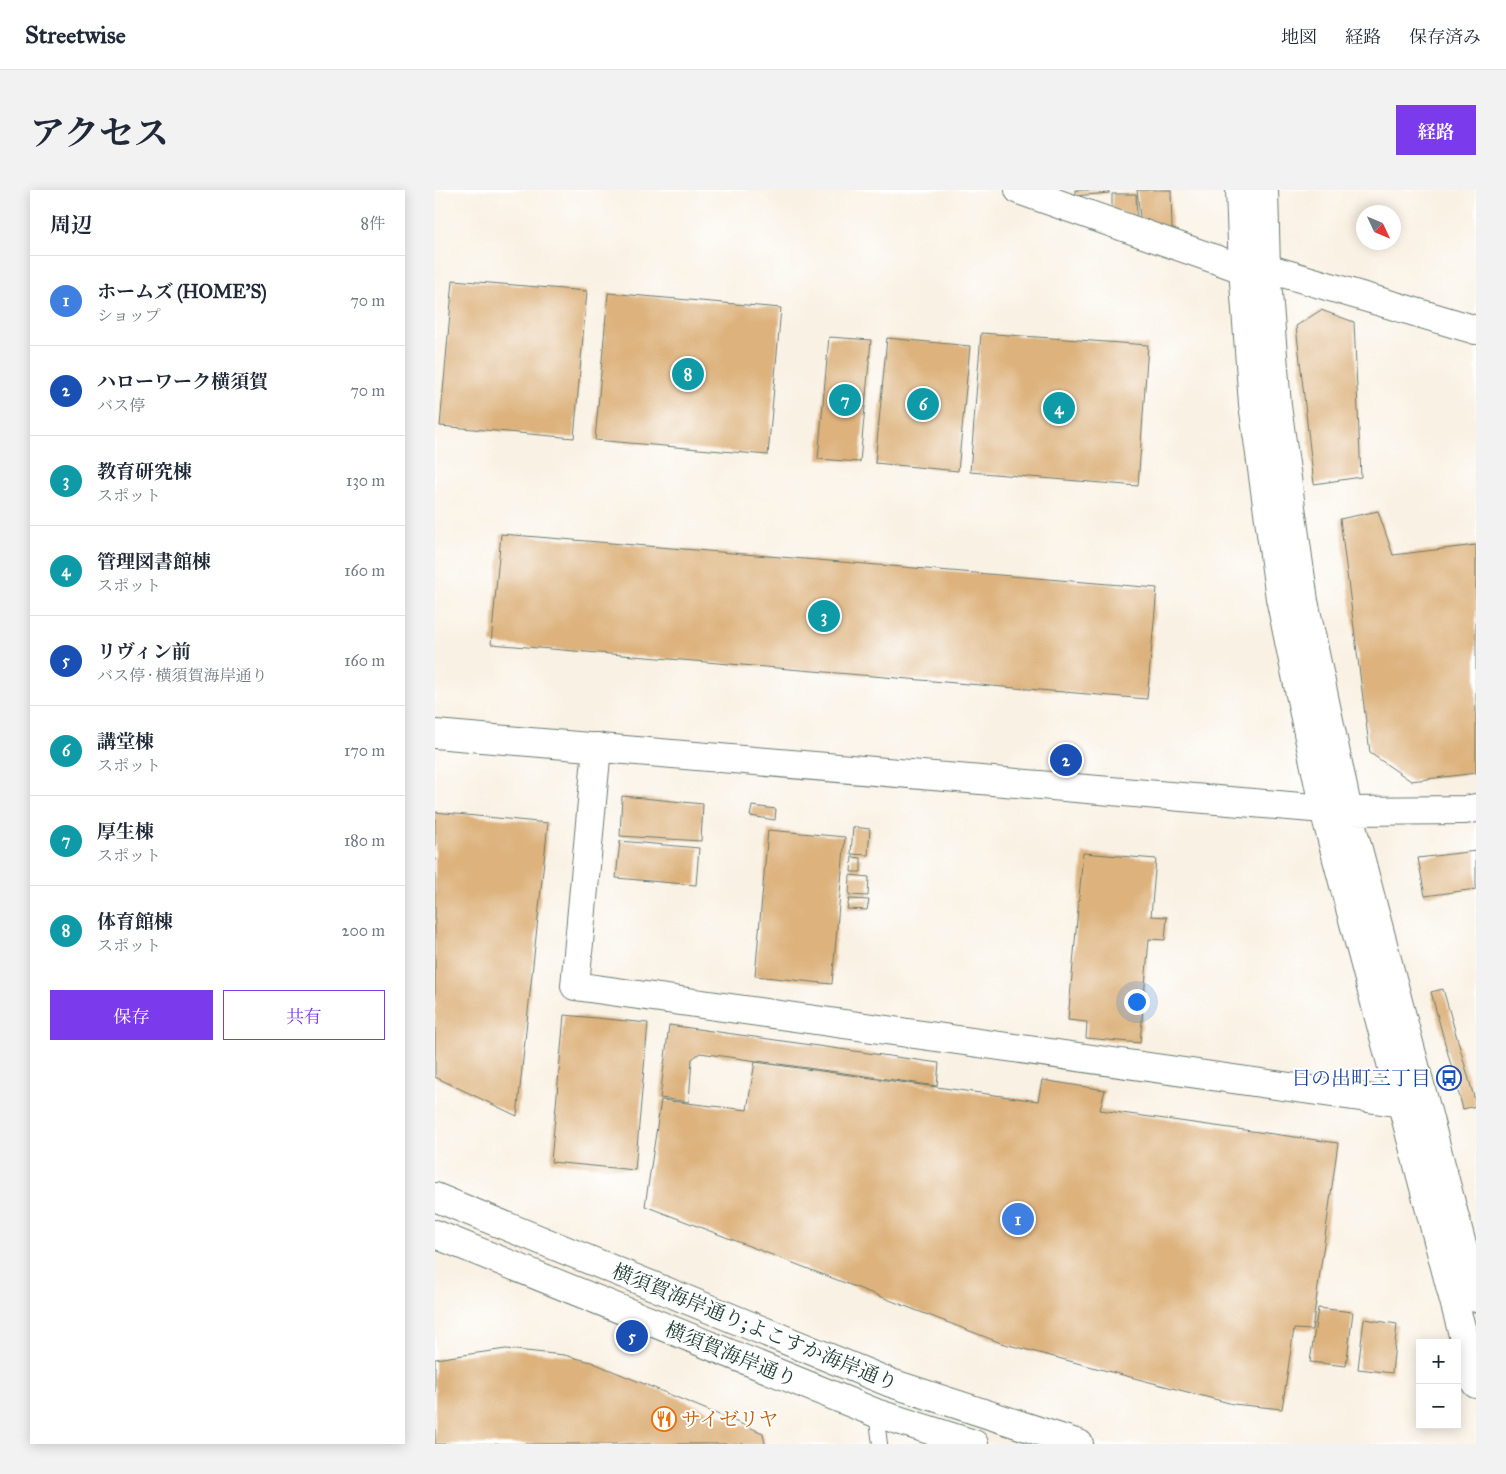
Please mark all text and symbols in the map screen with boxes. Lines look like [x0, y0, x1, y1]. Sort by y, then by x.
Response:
text: Streetwise [25, 20, 126, 50]
text: 地図 [1281, 26, 1317, 48]
text: 経路 [1345, 26, 1381, 48]
text: 保存済み [1409, 26, 1481, 48]
button: 経路 [1396, 105, 1476, 155]
text: アクセス [30, 112, 169, 155]
north arrow [1356, 205, 1401, 250]
text: 周辺 [50, 212, 92, 238]
text: 8件 [360, 214, 385, 233]
text: ホームズ (HOME'S) [97, 280, 267, 303]
text: 1 [63, 291, 69, 310]
text: 70 m [350, 291, 385, 310]
text: ショップ [97, 306, 161, 325]
pin: 8 [672, 355, 704, 393]
text: ハローワーク横須賀 [97, 370, 268, 393]
text: 2 [62, 381, 70, 400]
text: 70 m [350, 381, 385, 400]
pin: 7 [829, 381, 861, 419]
pin: 6 [907, 385, 939, 423]
pin: 4 [1043, 389, 1075, 427]
text: バス停 [97, 396, 145, 415]
text: 教育研究棟 [97, 460, 192, 483]
text: 3 [63, 471, 69, 490]
text: 130 m [346, 471, 385, 490]
text: スポット [97, 486, 161, 505]
text: 管理図書館棟 [97, 550, 211, 573]
text: 4 [62, 561, 70, 580]
text: 160 m [344, 561, 385, 580]
text: スポット [97, 576, 161, 595]
pin: 3 [808, 597, 840, 635]
text: リヴィン前 [97, 640, 191, 663]
text: 5 [62, 651, 70, 670]
text: 160 m [344, 651, 385, 670]
text: バス停 · 横須賀海岸通り [97, 666, 267, 685]
text: 講堂棟 [97, 730, 154, 753]
text: 6 [62, 741, 70, 760]
text: 170 m [344, 741, 385, 760]
pin: 2 [1050, 741, 1082, 779]
text: スポット [97, 756, 161, 775]
text: 厚生棟 [97, 820, 154, 843]
text: 7 [62, 831, 70, 850]
text: 180 m [344, 831, 385, 850]
text: スポット [97, 846, 161, 865]
text: 体育館棟 [97, 910, 173, 933]
text: 8 [62, 921, 70, 940]
text: 200 m [342, 921, 385, 940]
text: スポット [97, 936, 161, 955]
your location [1124, 989, 1150, 1015]
button: 保存 [50, 990, 213, 1040]
button: 共有 [223, 990, 385, 1040]
bus stop icon: 日の出町三丁目 [1436, 1065, 1462, 1091]
place label: 日の出町三丁目 [1291, 1066, 1431, 1090]
pin: 1 [1002, 1200, 1034, 1238]
street label: 横須賀海岸通り;よこすか海岸通り [609, 1259, 901, 1395]
pin: 5 [616, 1317, 648, 1355]
street label: 横須賀海岸通り [662, 1317, 800, 1391]
map controls [1416, 1339, 1461, 1429]
button: + [1416, 1339, 1461, 1384]
button: − [1416, 1384, 1461, 1429]
restaurant icon: サイゼリヤ [651, 1406, 677, 1432]
place label: サイゼリヤ [681, 1407, 779, 1431]

